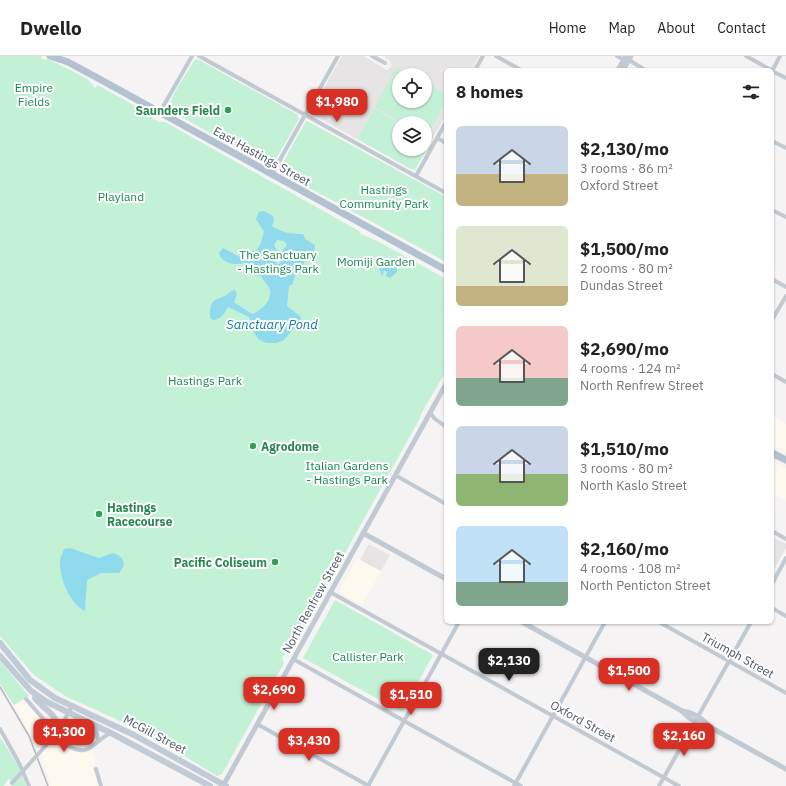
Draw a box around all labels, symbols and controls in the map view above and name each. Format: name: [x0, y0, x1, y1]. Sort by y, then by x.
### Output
text: Dwello: [20, 16, 82, 40]
text: Home: [549, 19, 586, 37]
text: Map: [608, 19, 635, 37]
text: About: [657, 19, 695, 37]
text: Contact: [717, 19, 766, 37]
map controls: [392, 68, 432, 156]
button: locate: [392, 68, 432, 108]
park label: Empire Fields: [15, 80, 54, 109]
text: 8 homes: [456, 81, 523, 103]
icon: filters: [740, 81, 762, 103]
pin: $1,980: [304, 89, 370, 123]
text: $1,980: [315, 93, 359, 110]
place label: Saunders Field: [135, 103, 220, 118]
marker: Saunders Field: [223, 105, 233, 115]
button: layers: [392, 116, 432, 156]
street label: East Hastings Street: [211, 123, 313, 189]
text: $2,130/mo: [580, 138, 669, 160]
icon: home: [488, 142, 536, 190]
text: 3 rooms · 86 m²: [580, 160, 673, 177]
text: Oxford Street: [580, 177, 658, 194]
park label: Hastings Community Park: [339, 182, 429, 211]
park label: Playland: [98, 189, 144, 204]
text: $1,500/mo: [580, 238, 669, 260]
icon: home: [488, 242, 536, 290]
park label: The Sanctuary - Hastings Park: [237, 247, 319, 276]
park label: Momiji Garden: [337, 254, 415, 269]
text: 2 rooms · 80 m²: [580, 260, 673, 277]
text: Dundas Street: [580, 277, 663, 294]
water label: Sanctuary Pond: [226, 316, 318, 333]
text: $2,690/mo: [580, 338, 669, 360]
icon: home: [488, 342, 536, 390]
text: 4 rooms · 124 m²: [580, 360, 681, 377]
park label: Hastings Park: [168, 373, 243, 388]
text: North Renfrew Street: [580, 377, 704, 394]
text: $1,510/mo: [580, 438, 669, 460]
place label: Agrodome: [261, 439, 319, 454]
marker: Agrodome: [248, 441, 258, 451]
icon: home: [488, 442, 536, 490]
park label: Italian Gardens - Hastings Park: [305, 458, 389, 487]
text: 3 rooms · 80 m²: [580, 460, 673, 477]
text: North Kaslo Street: [580, 477, 687, 494]
place label: Hastings Racecourse: [107, 500, 173, 529]
marker: Hastings Racecourse: [94, 509, 104, 519]
text: $2,160/mo: [580, 538, 669, 560]
icon: home: [488, 542, 536, 590]
street label: North Renfrew Street: [279, 548, 347, 656]
place label: Pacific Coliseum: [174, 555, 267, 570]
marker: Pacific Coliseum: [270, 557, 280, 567]
text: 4 rooms · 108 m²: [580, 560, 681, 577]
text: North Penticton Street: [580, 577, 711, 594]
street label: Triumph Street: [699, 629, 777, 681]
pin: $2,130: [476, 648, 542, 682]
park label: Callister Park: [332, 649, 404, 664]
text: $2,130: [487, 652, 531, 669]
pin: $1,500: [596, 658, 662, 692]
text: $1,500: [607, 662, 651, 679]
pin: $2,690: [241, 677, 307, 711]
text: $2,690: [252, 681, 296, 698]
pin: $1,510: [378, 682, 444, 716]
text: $1,510: [389, 686, 433, 703]
street label: Oxford Street: [548, 697, 618, 745]
street label: McGill Street: [121, 711, 189, 757]
pin: $1,300: [31, 719, 97, 753]
text: $1,300: [42, 723, 86, 740]
pin: $2,160: [651, 723, 717, 757]
text: $2,160: [662, 727, 706, 744]
pin: $3,430: [276, 728, 342, 762]
text: $3,430: [287, 732, 331, 749]

